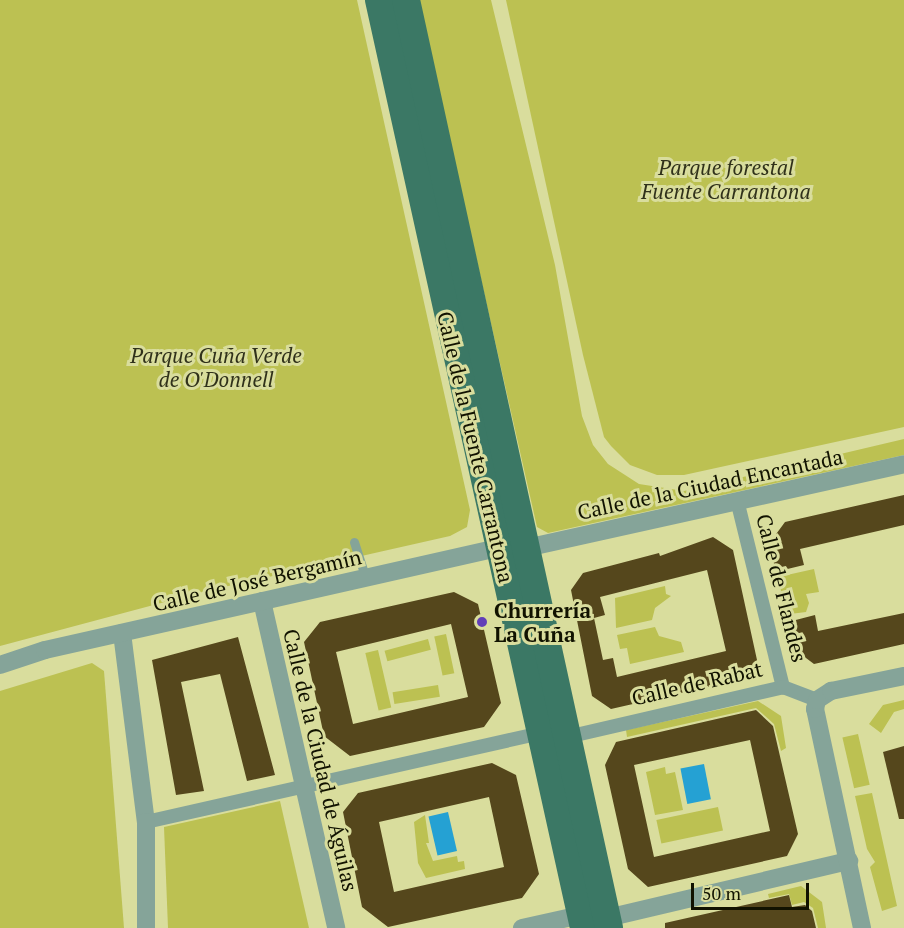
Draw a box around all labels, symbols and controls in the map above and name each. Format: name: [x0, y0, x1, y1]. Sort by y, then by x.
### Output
park label: Parque forestal Fuente Carrantona: [641, 154, 811, 204]
street label: Calle de la Fuente Carrantona: [433, 309, 519, 585]
park label: Parque Cuña Verde de O'Donnell: [130, 342, 302, 392]
street label: Calle de la Ciudad Encantada: [575, 444, 845, 524]
street label: Calle de Flandes: [751, 511, 813, 665]
street label: Calle de José Bergamín: [150, 544, 364, 616]
place label: Churrería La Cuña: [494, 597, 591, 647]
marker: Churrería La Cuña: [475, 615, 489, 629]
street label: Calle de la Ciudad de Águilas: [278, 626, 364, 894]
street label: Calle de Rabat: [629, 656, 765, 710]
scale bar: [694, 871, 812, 909]
text: 50 m: [702, 881, 741, 905]

